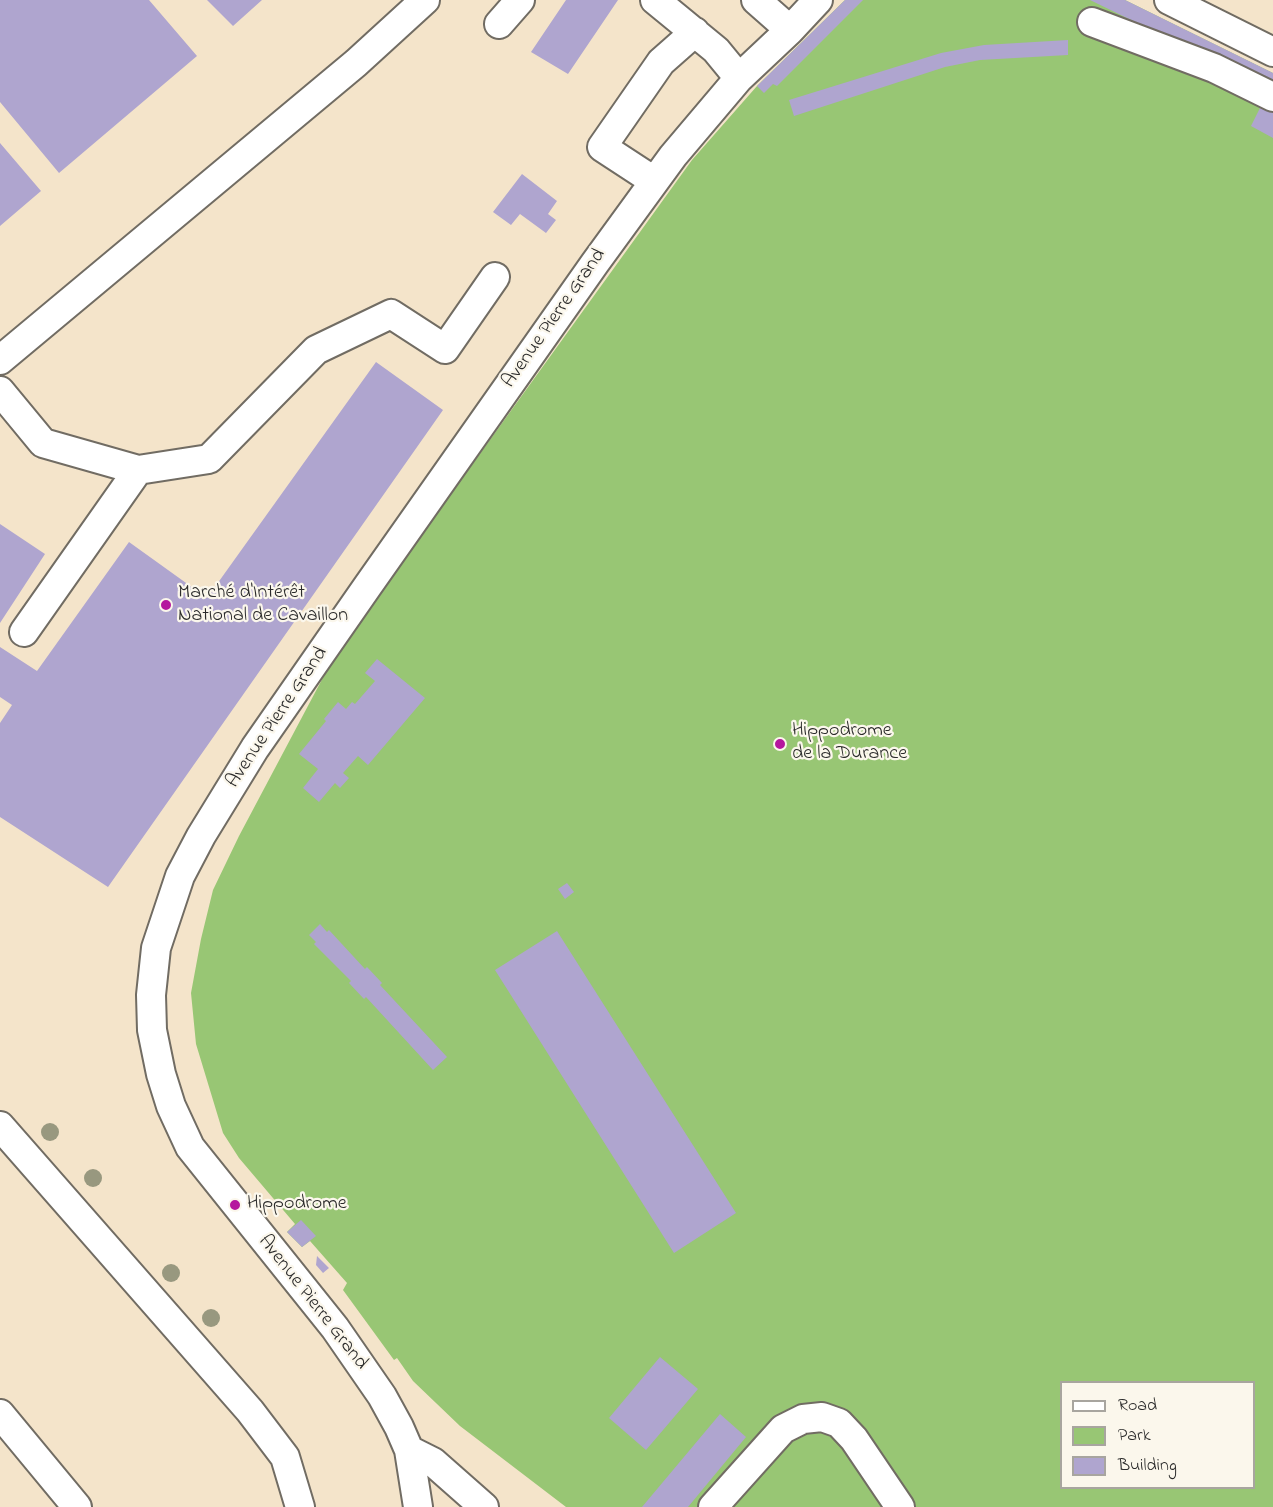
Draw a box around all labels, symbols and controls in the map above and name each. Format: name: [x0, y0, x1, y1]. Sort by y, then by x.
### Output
street label: Avenue Pierre Grand: [498, 245, 612, 393]
place label: Marché d'Intérêt National de Cavaillon: [178, 582, 348, 629]
marker: Marché d'Intérêt National de Cavaillon: [159, 598, 173, 612]
street label: Avenue Pierre Grand: [222, 643, 334, 793]
place label: Hippodrome de la Durance: [792, 720, 907, 767]
marker: Hippodrome de la Durance: [773, 737, 787, 751]
place label: Hippodrome: [247, 1193, 347, 1217]
marker: Hippodrome: [228, 1198, 242, 1212]
street label: Avenue Pierre Grand: [252, 1231, 372, 1375]
legend: [1060, 1381, 1255, 1489]
text: Road: [1118, 1393, 1157, 1419]
text: Park: [1118, 1423, 1151, 1449]
text: Building: [1118, 1453, 1177, 1479]

